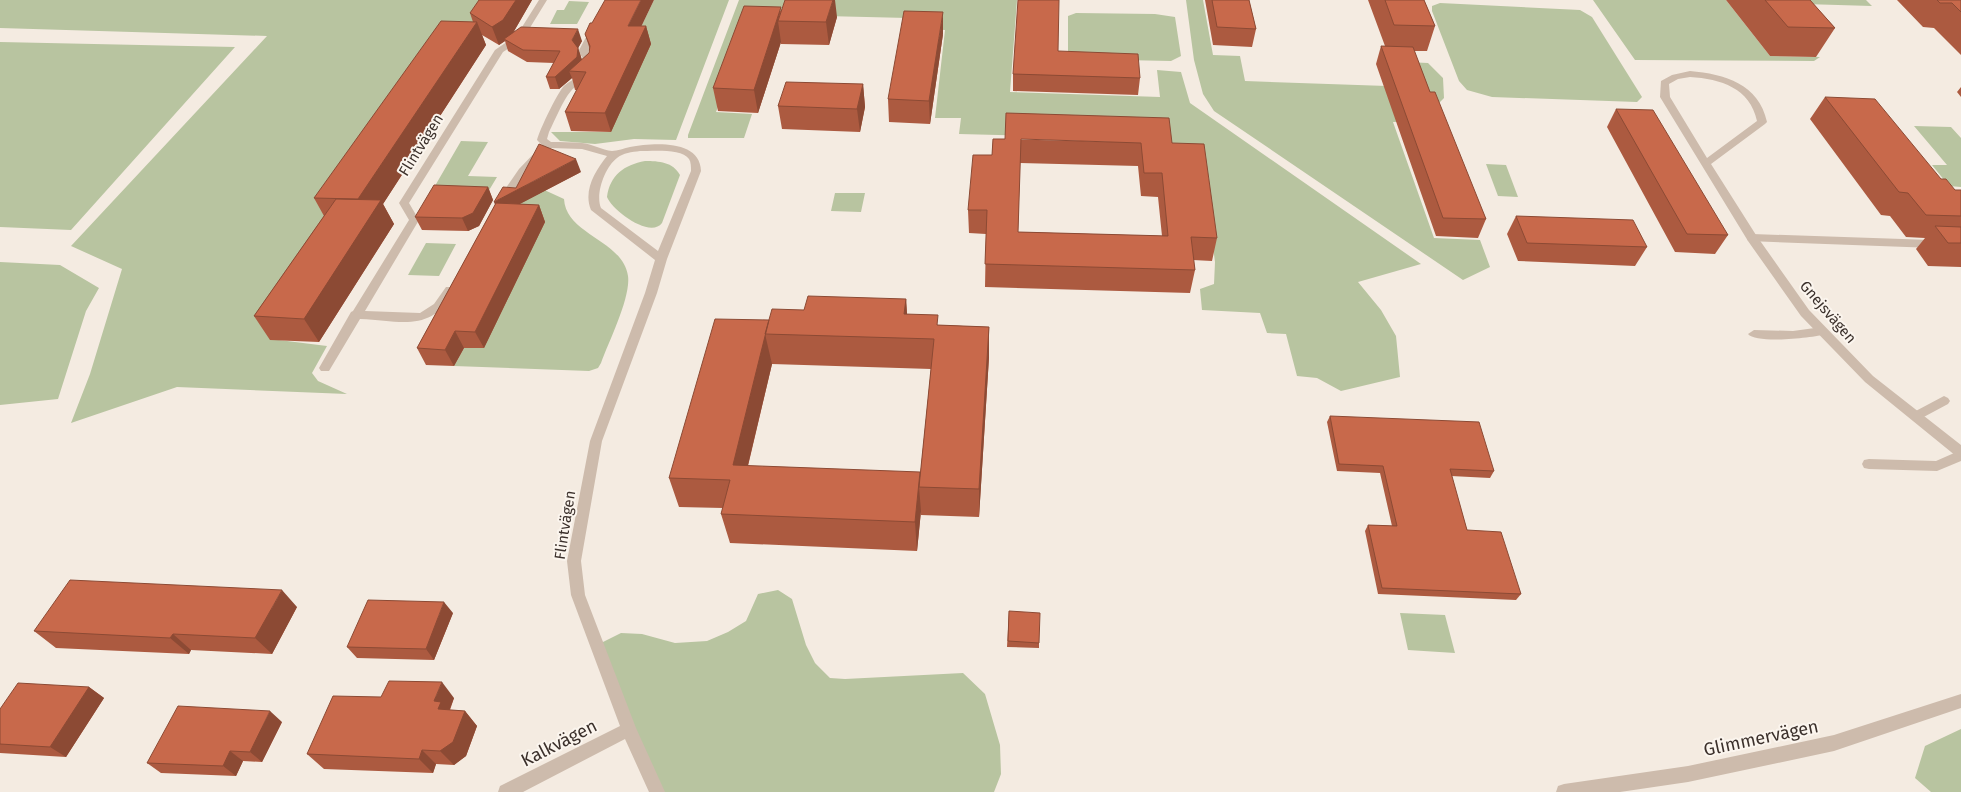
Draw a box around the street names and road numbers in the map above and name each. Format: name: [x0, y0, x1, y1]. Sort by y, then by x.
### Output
street label: Flintvägen: [395, 111, 447, 179]
street label: Gnejsvägen: [1796, 277, 1860, 347]
street label: Flintvägen: [551, 489, 579, 561]
street label: Kalkvägen: [517, 715, 601, 771]
street label: Glimmervägen: [1702, 715, 1820, 761]

